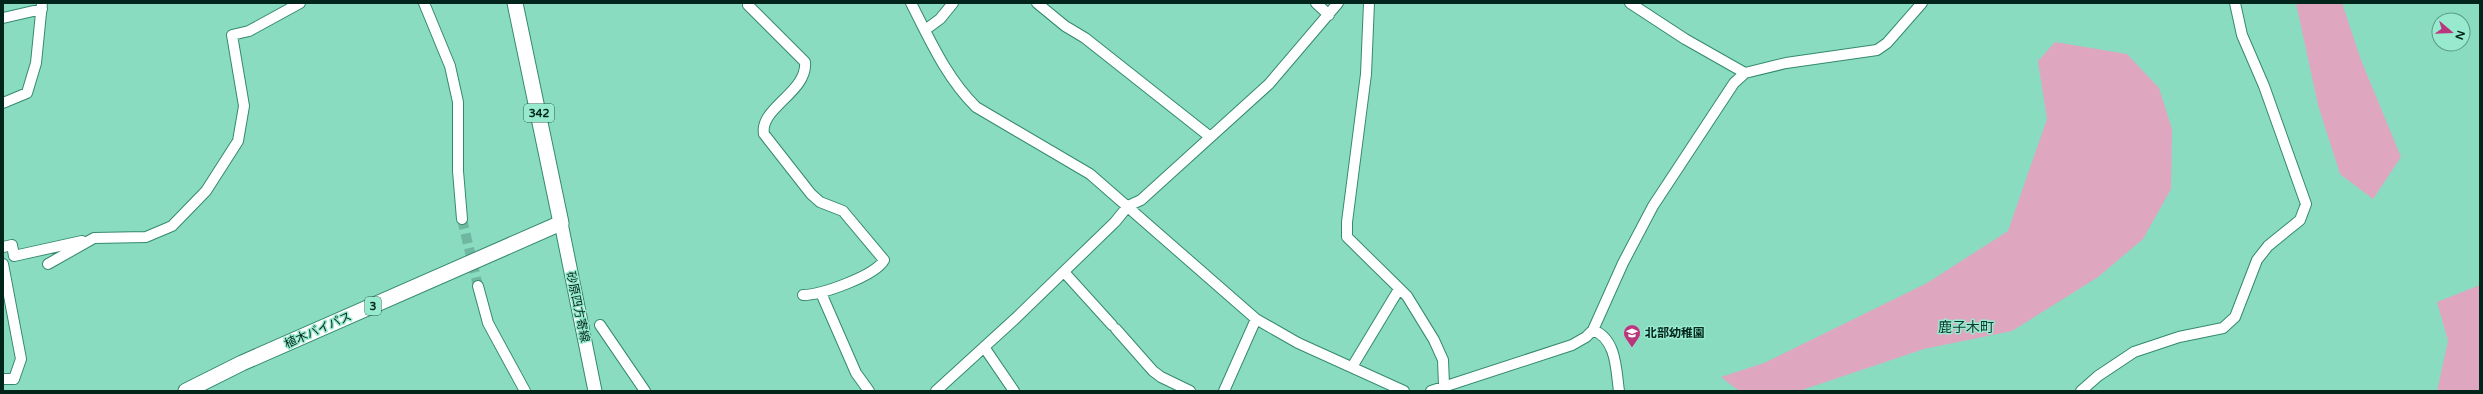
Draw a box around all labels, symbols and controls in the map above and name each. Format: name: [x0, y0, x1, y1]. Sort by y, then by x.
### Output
north arrow: [2431, 12, 2471, 52]
text: N: [2452, 29, 2468, 41]
road number: 342: [524, 104, 554, 122]
street label: 砂原四方寄線: [564, 270, 592, 344]
road number: 3: [365, 297, 381, 315]
street label: 植木バイパス: [282, 309, 354, 351]
district label: 鹿子木町: [1938, 319, 1994, 336]
school or university icon: 北部幼稚園: [1622, 323, 1642, 348]
place label: 北部幼稚園: [1645, 326, 1705, 340]

